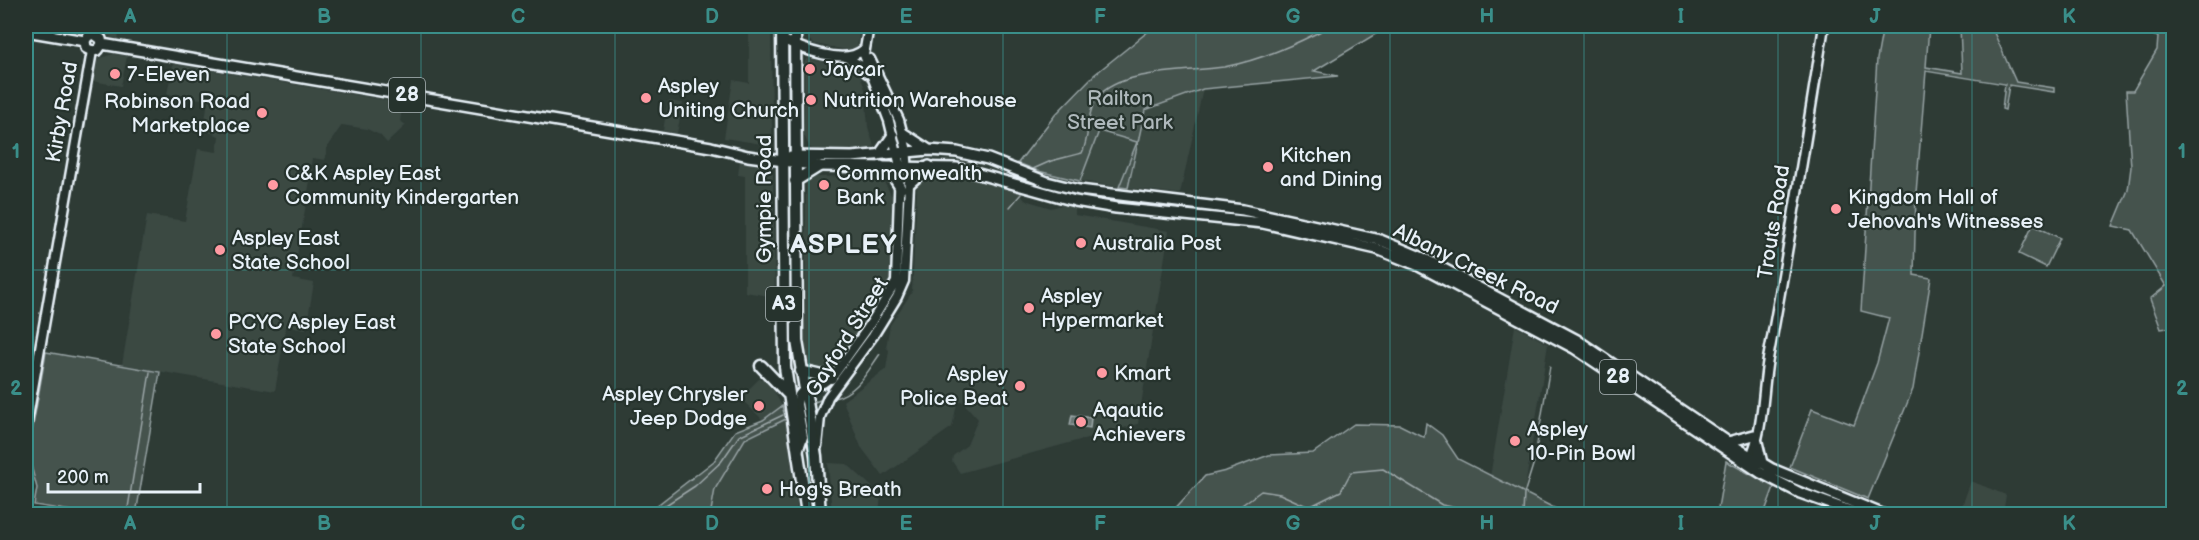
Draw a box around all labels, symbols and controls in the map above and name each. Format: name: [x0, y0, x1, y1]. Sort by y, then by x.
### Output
text: A: [123, 5, 137, 29]
text: B: [317, 5, 331, 29]
text: C: [511, 5, 525, 29]
text: D: [705, 5, 719, 29]
text: E: [900, 5, 913, 29]
text: F: [1094, 5, 1106, 29]
text: G: [1286, 5, 1301, 29]
text: H: [1480, 5, 1494, 29]
text: I: [1678, 5, 1684, 29]
text: J: [1870, 5, 1882, 29]
text: K: [2062, 5, 2076, 29]
place label: Jaycar: [822, 57, 884, 82]
street label: Kirby Road: [41, 60, 83, 164]
place label: 7-Eleven: [127, 62, 210, 87]
marker: Jaycar: [803, 62, 817, 76]
marker: 7-Eleven: [108, 67, 122, 81]
place label: Aspley Uniting Church: [658, 74, 799, 123]
road number: 28: [389, 78, 425, 112]
park label: Railton Street Park: [1067, 86, 1173, 135]
place label: Nutrition Warehouse: [823, 88, 1017, 113]
place label: Robinson Road Marketplace: [104, 89, 250, 138]
marker: Aspley Uniting Church: [639, 91, 653, 105]
marker: Nutrition Warehouse: [804, 93, 818, 107]
marker: Robinson Road Marketplace: [255, 106, 269, 120]
street label: Gympie Road: [752, 135, 777, 263]
text: 1: [12, 140, 20, 164]
text: 1: [2178, 140, 2186, 164]
place label: Kitchen and Dining: [1280, 143, 1382, 192]
marker: Kitchen and Dining: [1261, 160, 1275, 174]
place label: C&K Aspley East Community Kindergarten: [285, 161, 519, 210]
place label: Commonwealth Bank: [836, 161, 982, 210]
street label: Trouts Road: [1753, 163, 1795, 281]
marker: C&K Aspley East Community Kindergarten: [266, 178, 280, 192]
marker: Commonwealth Bank: [817, 178, 831, 192]
place label: Kingdom Hall of Jehovah's Witnesses: [1848, 185, 2043, 234]
marker: Kingdom Hall of Jehovah's Witnesses: [1829, 202, 1843, 216]
street label: Albany Creek Road: [1389, 218, 1563, 320]
place label: Aspley East State School: [232, 226, 350, 275]
district label: ASPLEY: [789, 229, 898, 261]
place label: Australia Post: [1093, 231, 1222, 256]
marker: Australia Post: [1074, 236, 1088, 250]
marker: Aspley East State School: [213, 243, 227, 257]
street label: Gayford Street: [800, 272, 894, 402]
place label: Aspley Hypermarket: [1041, 284, 1164, 333]
road number: A3: [766, 287, 802, 321]
marker: Aspley Hypermarket: [1022, 301, 1036, 315]
place label: PCYC Aspley East State School: [228, 310, 396, 359]
marker: PCYC Aspley East State School: [209, 327, 223, 341]
road number: 28: [1600, 360, 1636, 394]
place label: Kmart: [1114, 361, 1172, 386]
place label: Aspley Police Beat: [900, 362, 1009, 411]
marker: Kmart: [1095, 366, 1109, 380]
text: 2: [10, 377, 22, 401]
text: 2: [2176, 377, 2188, 401]
marker: Aspley Police Beat: [1013, 379, 1027, 393]
place label: Aspley Chrysler Jeep Dodge: [602, 382, 747, 431]
place label: Aqautic Achievers: [1093, 398, 1186, 447]
marker: Aspley Chrysler Jeep Dodge: [752, 399, 766, 413]
marker: Aqautic Achievers: [1074, 415, 1088, 429]
place label: Aspley 10-Pin Bowl: [1527, 417, 1636, 466]
marker: Aspley 10-Pin Bowl: [1508, 434, 1522, 448]
scale bar: [48, 456, 200, 494]
text: 200 m: [57, 467, 109, 488]
place label: Hog's Breath: [779, 477, 902, 502]
marker: Hog's Breath: [760, 482, 774, 496]
text: A: [123, 512, 137, 536]
text: B: [317, 512, 331, 536]
text: C: [511, 512, 525, 536]
text: D: [705, 512, 719, 536]
text: E: [900, 512, 913, 536]
text: F: [1094, 512, 1106, 536]
text: G: [1286, 512, 1301, 536]
text: H: [1480, 512, 1494, 536]
text: I: [1678, 512, 1684, 536]
text: J: [1870, 512, 1882, 536]
text: K: [2062, 512, 2076, 536]

